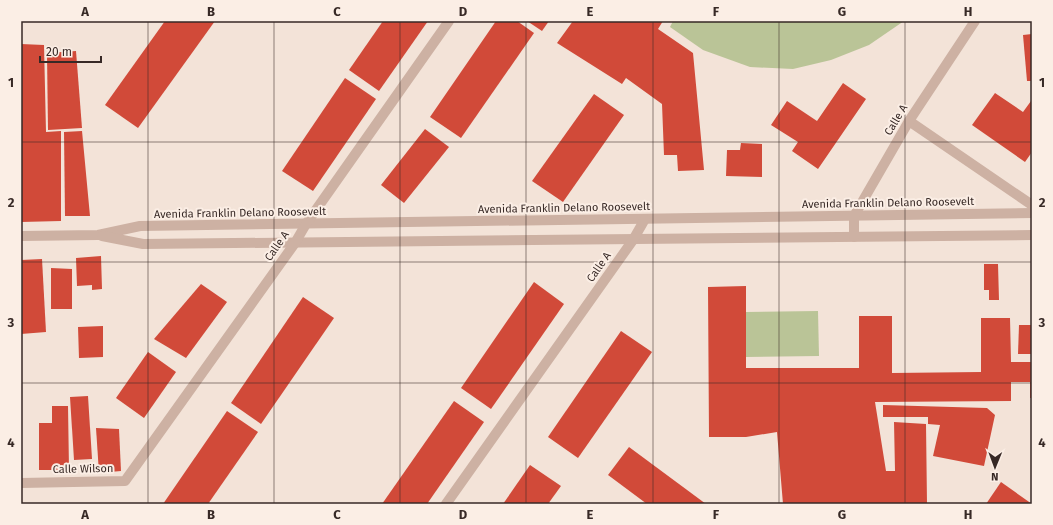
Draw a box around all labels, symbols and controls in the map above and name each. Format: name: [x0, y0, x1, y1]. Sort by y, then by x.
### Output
text: A: [80, 4, 89, 19]
text: B: [207, 4, 215, 19]
text: C: [333, 4, 341, 19]
text: D: [459, 4, 468, 19]
text: E: [587, 4, 594, 19]
text: F: [713, 4, 720, 19]
text: G: [838, 4, 846, 19]
text: H: [964, 4, 972, 19]
scale bar: [40, 38, 101, 64]
text: 20 m: [46, 45, 72, 59]
text: 1: [8, 75, 14, 90]
text: 1: [1039, 75, 1045, 90]
street label: Calle A: [882, 102, 911, 138]
text: 2: [8, 195, 15, 210]
street label: Avenida Franklin Delano Roosevelt: [802, 195, 974, 211]
text: 2: [1039, 195, 1046, 210]
street label: Avenida Franklin Delano Roosevelt: [478, 200, 650, 216]
street label: Avenida Franklin Delano Roosevelt: [154, 205, 326, 221]
street label: Calle A: [262, 228, 292, 263]
street label: Calle A: [584, 249, 614, 284]
text: 3: [7, 315, 15, 330]
text: 3: [1038, 315, 1046, 330]
text: 4: [7, 435, 15, 450]
text: 4: [1038, 435, 1046, 450]
north arrow: [975, 447, 1015, 487]
street label: Calle Wilson: [53, 462, 113, 476]
text: N: [991, 470, 999, 483]
text: A: [80, 507, 89, 522]
text: B: [207, 507, 215, 522]
text: C: [333, 507, 341, 522]
text: D: [459, 507, 468, 522]
text: E: [587, 507, 594, 522]
text: F: [713, 507, 720, 522]
text: G: [838, 507, 846, 522]
text: H: [964, 507, 972, 522]

